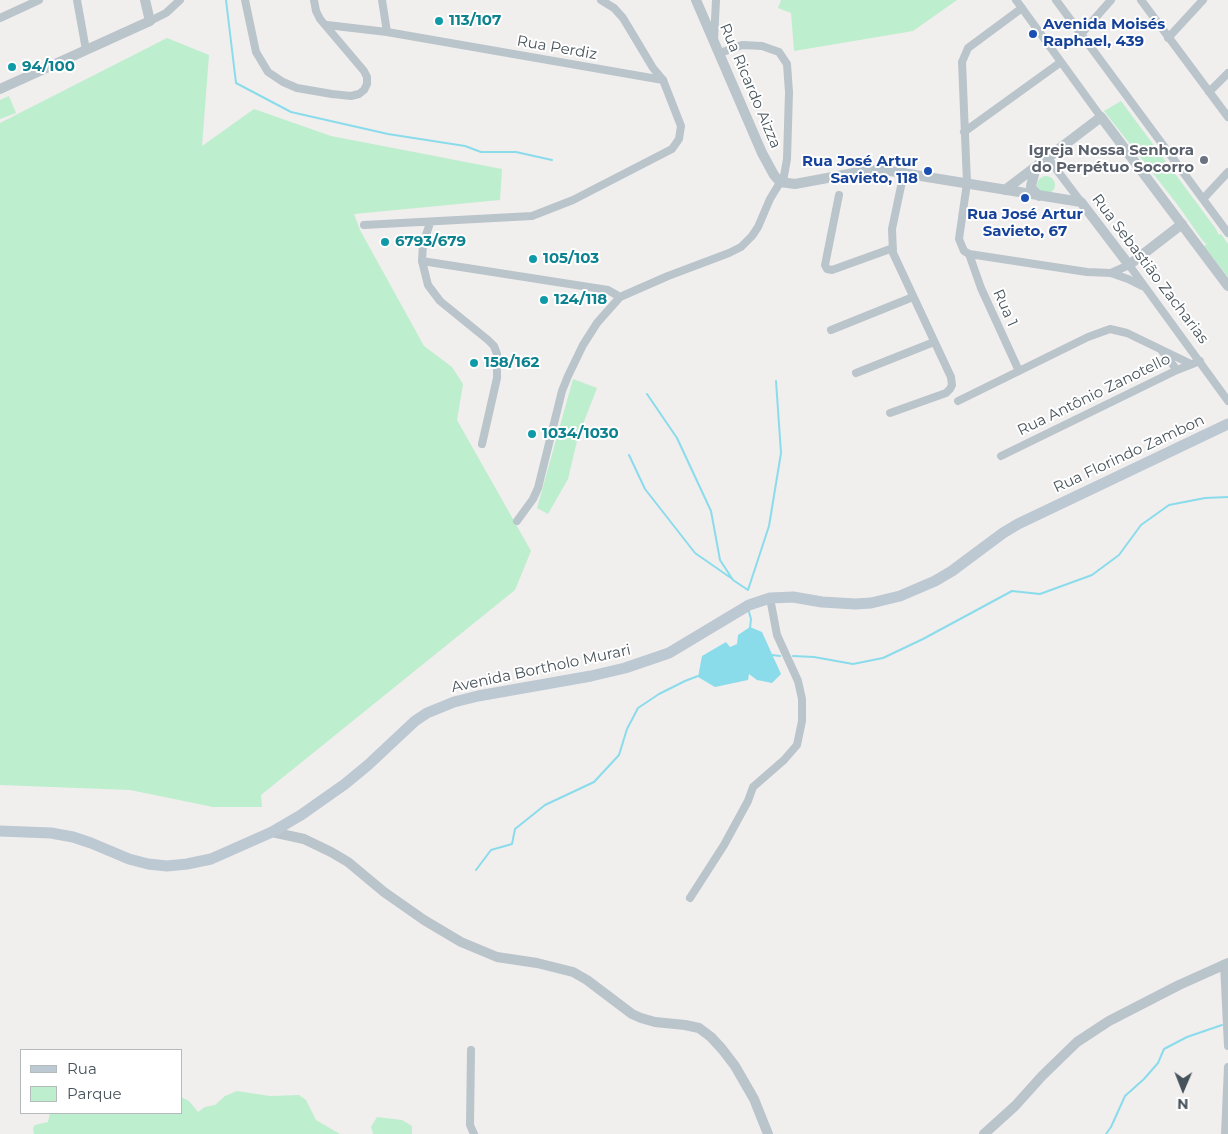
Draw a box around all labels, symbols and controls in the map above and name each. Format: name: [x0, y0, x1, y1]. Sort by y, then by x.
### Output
place label: 113/107: [449, 12, 501, 30]
marker: 113/107: [433, 15, 445, 27]
place label: Avenida Moisés Raphael, 439: [1043, 16, 1165, 51]
street label: Rua Ricardo Aizza: [716, 21, 784, 151]
marker: Avenida Moisés Raphael, 439: [1027, 28, 1039, 40]
street label: Rua Perdiz: [516, 32, 598, 64]
place label: 94/100: [22, 58, 75, 76]
marker: 94/100: [6, 61, 18, 73]
place label: Igreja Nossa Senhora do Perpétuo Socorro: [1029, 142, 1194, 177]
place label: Rua José Artur Savieto, 118: [802, 153, 918, 188]
marker: Igreja Nossa Senhora do Perpétuo Socorro: [1198, 154, 1210, 166]
marker: Rua José Artur Savieto, 118: [922, 165, 934, 177]
street label: Rua Sebastião Zacharias: [1088, 191, 1212, 347]
marker: Rua José Artur Savieto, 67: [1019, 192, 1031, 204]
place label: Rua José Artur Savieto, 67: [967, 206, 1083, 241]
place label: 6793/679: [395, 233, 466, 251]
marker: 6793/679: [379, 236, 391, 248]
place label: 105/103: [543, 250, 599, 268]
marker: 105/103: [527, 253, 539, 265]
street label: Rua 1: [989, 286, 1021, 330]
place label: 124/118: [554, 291, 607, 309]
marker: 124/118: [538, 294, 550, 306]
street label: Rua Antônio Zanotello: [1015, 350, 1173, 440]
place label: 158/162: [484, 354, 539, 372]
marker: 158/162: [468, 357, 480, 369]
street label: Rua Florindo Zambon: [1051, 411, 1207, 497]
place label: 1034/1030: [542, 425, 619, 443]
marker: 1034/1030: [526, 428, 538, 440]
street label: Avenida Bortholo Murari: [450, 641, 632, 697]
legend: [20, 1049, 182, 1114]
text: Rua: [67, 1059, 97, 1078]
north arrow: [1158, 1064, 1208, 1114]
text: Parque: [67, 1084, 122, 1103]
text: N: [1177, 1095, 1189, 1113]

